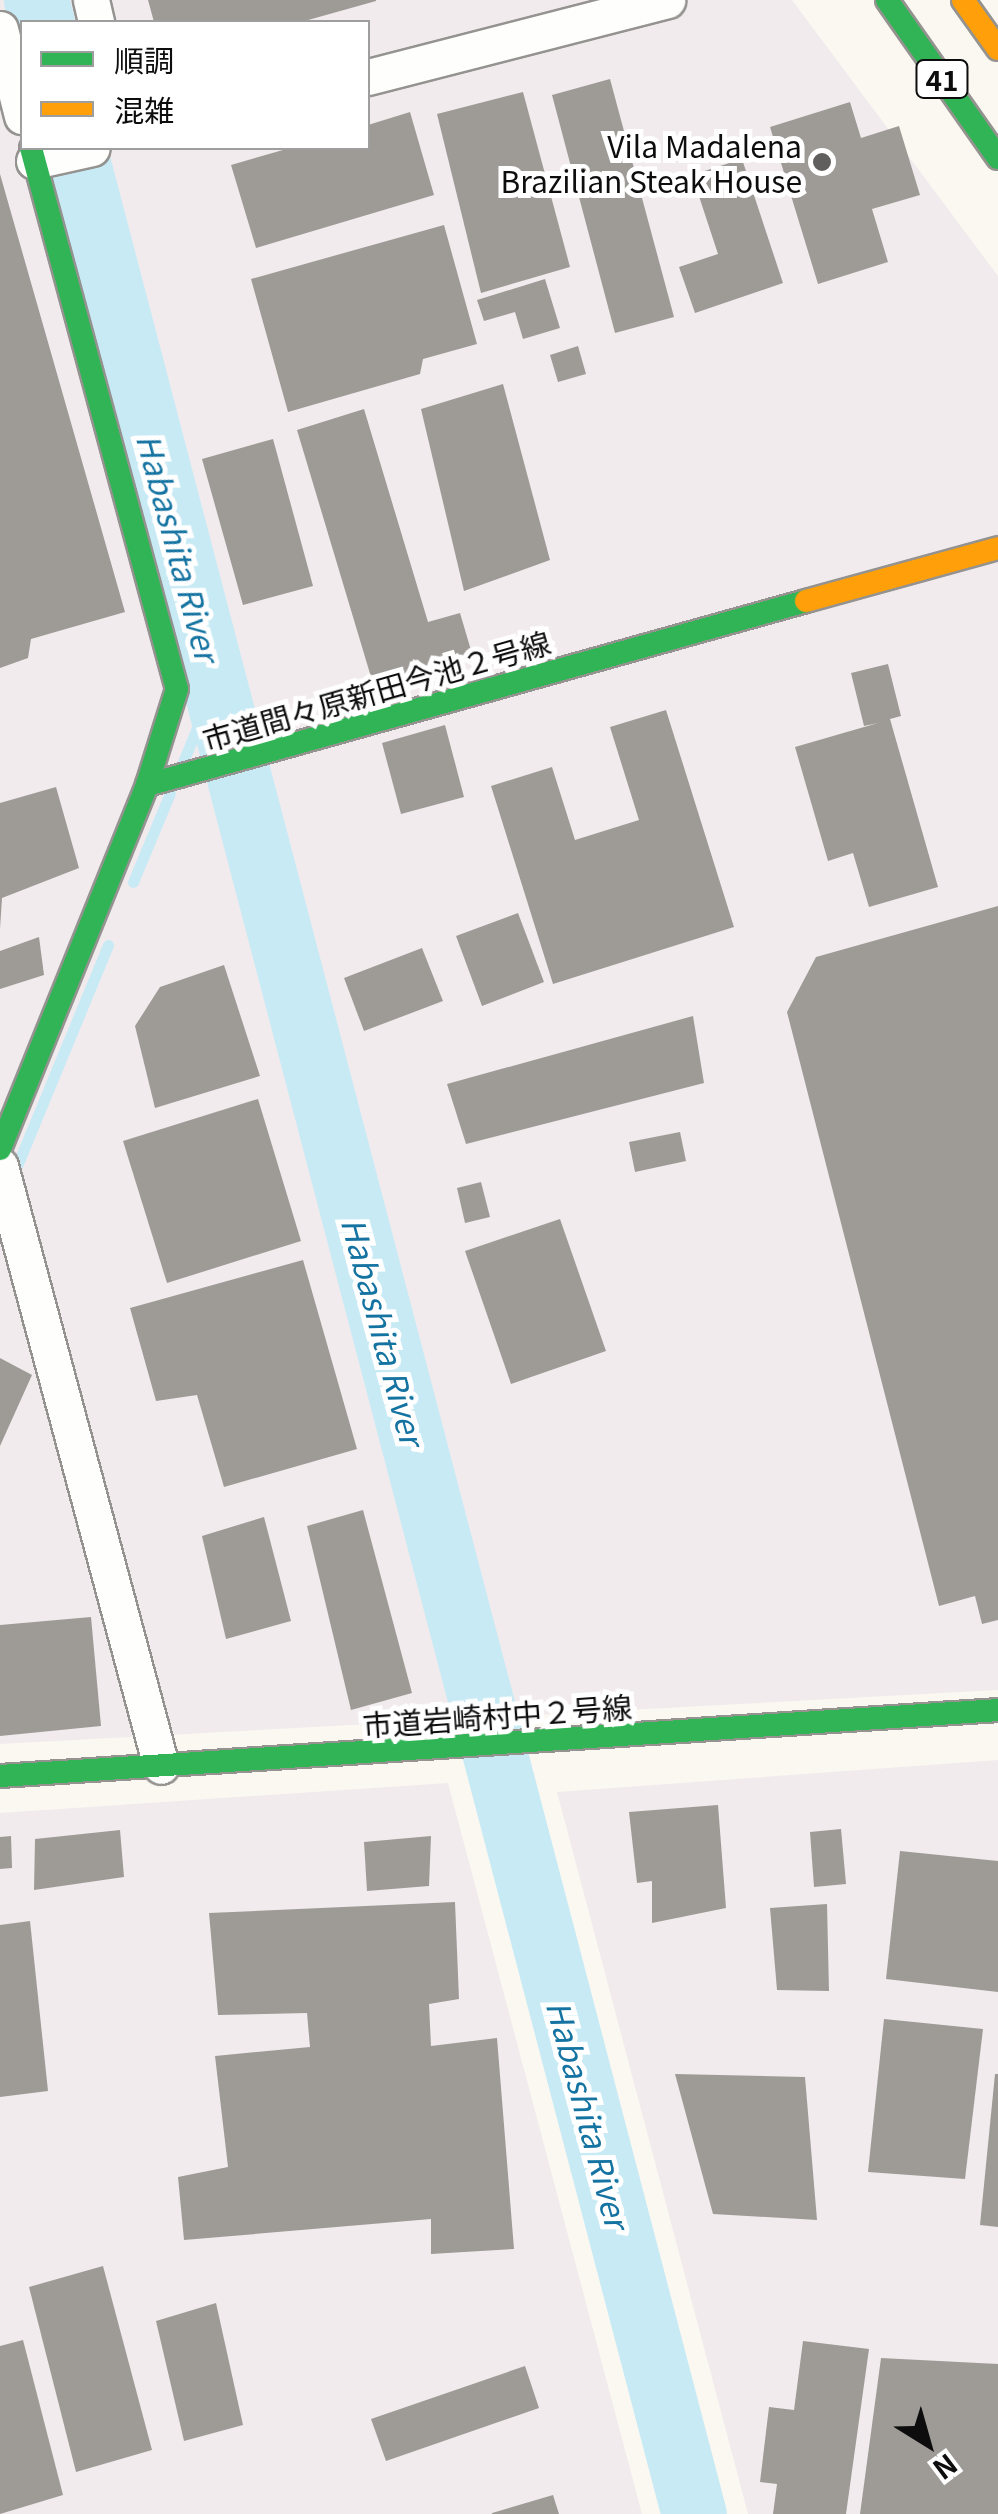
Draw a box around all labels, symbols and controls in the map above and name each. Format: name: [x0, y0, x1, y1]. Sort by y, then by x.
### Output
legend: [20, 20, 370, 150]
text: 順調: [114, 37, 174, 81]
road number: 41: [914, 56, 970, 102]
text: 混雑: [114, 87, 174, 131]
place label: Vila Madalena Brazilian Steak House: [501, 127, 802, 198]
marker: Vila Madalena Brazilian Steak House: [811, 151, 833, 173]
water label: Habashita River: [130, 429, 228, 665]
street label: 市道間々原新田今池２号線: [198, 623, 554, 757]
water label: Habashita River: [335, 1213, 433, 1449]
street label: 市道岩崎村中２号線: [361, 1688, 633, 1742]
water label: Habashita River: [540, 1996, 638, 2232]
north arrow: [878, 2394, 978, 2494]
text: N: [926, 2446, 966, 2490]

